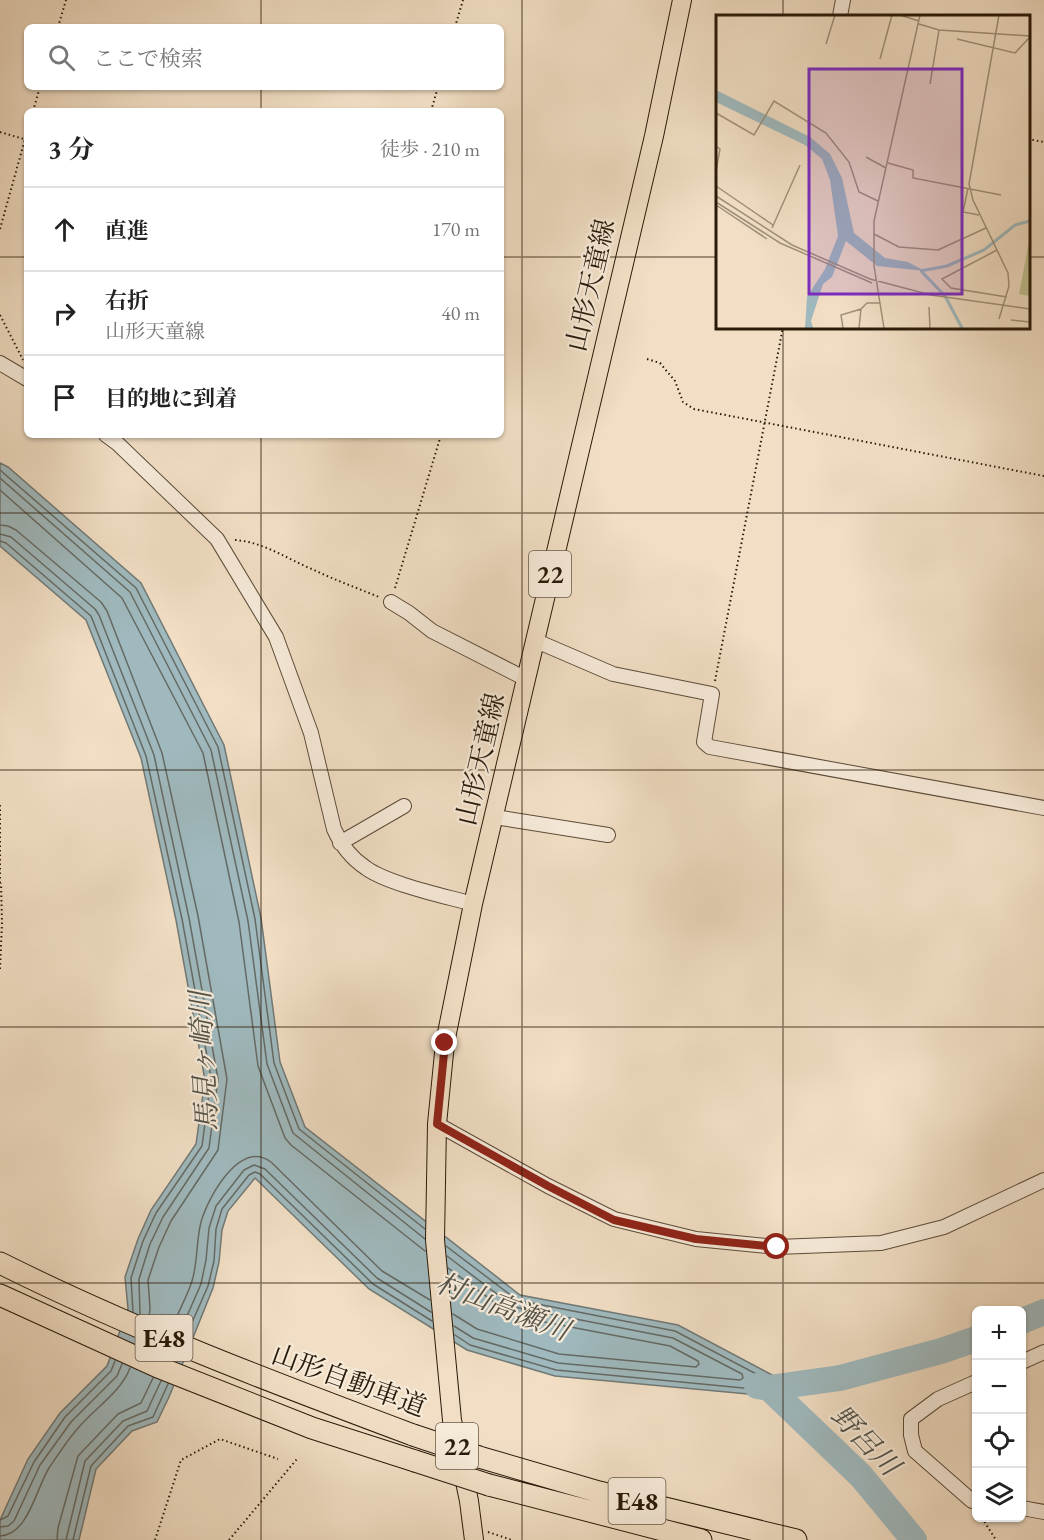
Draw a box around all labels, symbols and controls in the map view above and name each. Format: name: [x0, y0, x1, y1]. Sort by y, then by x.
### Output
inset map: [716, 15, 1029, 328]
search box: [24, 24, 504, 90]
icon: search: [45, 41, 78, 74]
text: ここで検索: [93, 44, 203, 73]
text: 3 分: [48, 132, 94, 166]
text: 徒歩 · 210 m: [380, 136, 480, 162]
icon: ahead: [48, 213, 81, 246]
street label: 山形天童線: [558, 215, 622, 355]
text: 直進: [105, 216, 149, 245]
text: 170 m: [432, 216, 480, 242]
text: 右折: [105, 286, 149, 315]
icon: right: [48, 297, 81, 330]
text: 40 m: [441, 300, 480, 326]
text: 山形天童線: [105, 318, 205, 344]
icon: arrive: [48, 381, 81, 414]
text: 目的地に到着: [105, 384, 237, 413]
road number: 22: [529, 551, 571, 597]
street label: 山形天童線: [448, 689, 512, 829]
water label: 馬見ヶ崎川: [181, 987, 225, 1132]
route end: [431, 1029, 457, 1055]
route start: [763, 1233, 789, 1259]
water label: 村山高瀬川: [431, 1264, 578, 1349]
map controls: [972, 1306, 1026, 1522]
button: +: [972, 1306, 1026, 1360]
road number: E48: [136, 1315, 192, 1361]
street label: 山形自動車道: [267, 1336, 431, 1424]
button: −: [972, 1360, 1026, 1414]
water label: 野呂川: [824, 1397, 910, 1485]
button: locate: [972, 1414, 1026, 1468]
road number: 22: [436, 1423, 478, 1469]
button: layers: [972, 1468, 1026, 1522]
road number: E48: [608, 1478, 666, 1524]

